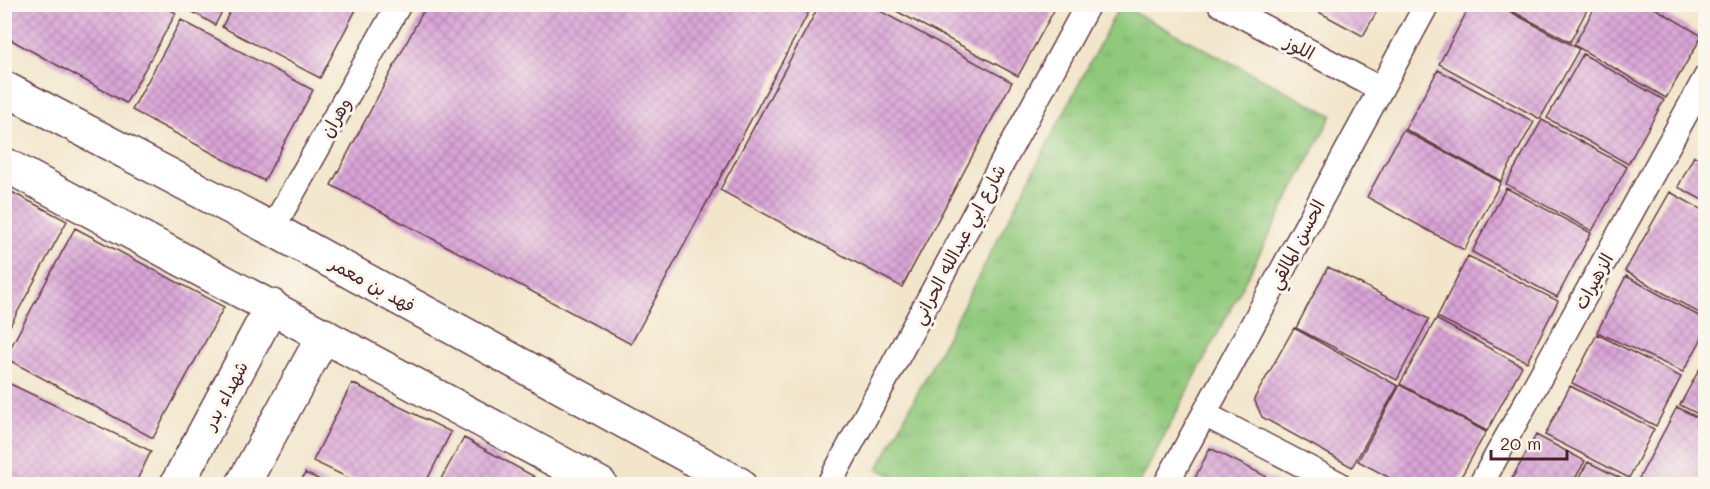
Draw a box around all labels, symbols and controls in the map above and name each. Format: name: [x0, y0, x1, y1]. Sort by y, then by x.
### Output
street label: اللوز: [1279, 28, 1319, 65]
street label: وهران: [314, 93, 356, 141]
street label: شارع ابي عبدالله الحراني: [906, 160, 1015, 331]
street label: الحسن المالقي: [1262, 195, 1334, 295]
street label: الزهيرات: [1568, 249, 1618, 313]
street label: فهد بن معمر: [324, 250, 420, 317]
street label: شهداء بدر: [196, 357, 253, 435]
scale bar: [1491, 423, 1568, 461]
text: 20 m: [1500, 431, 1541, 455]

